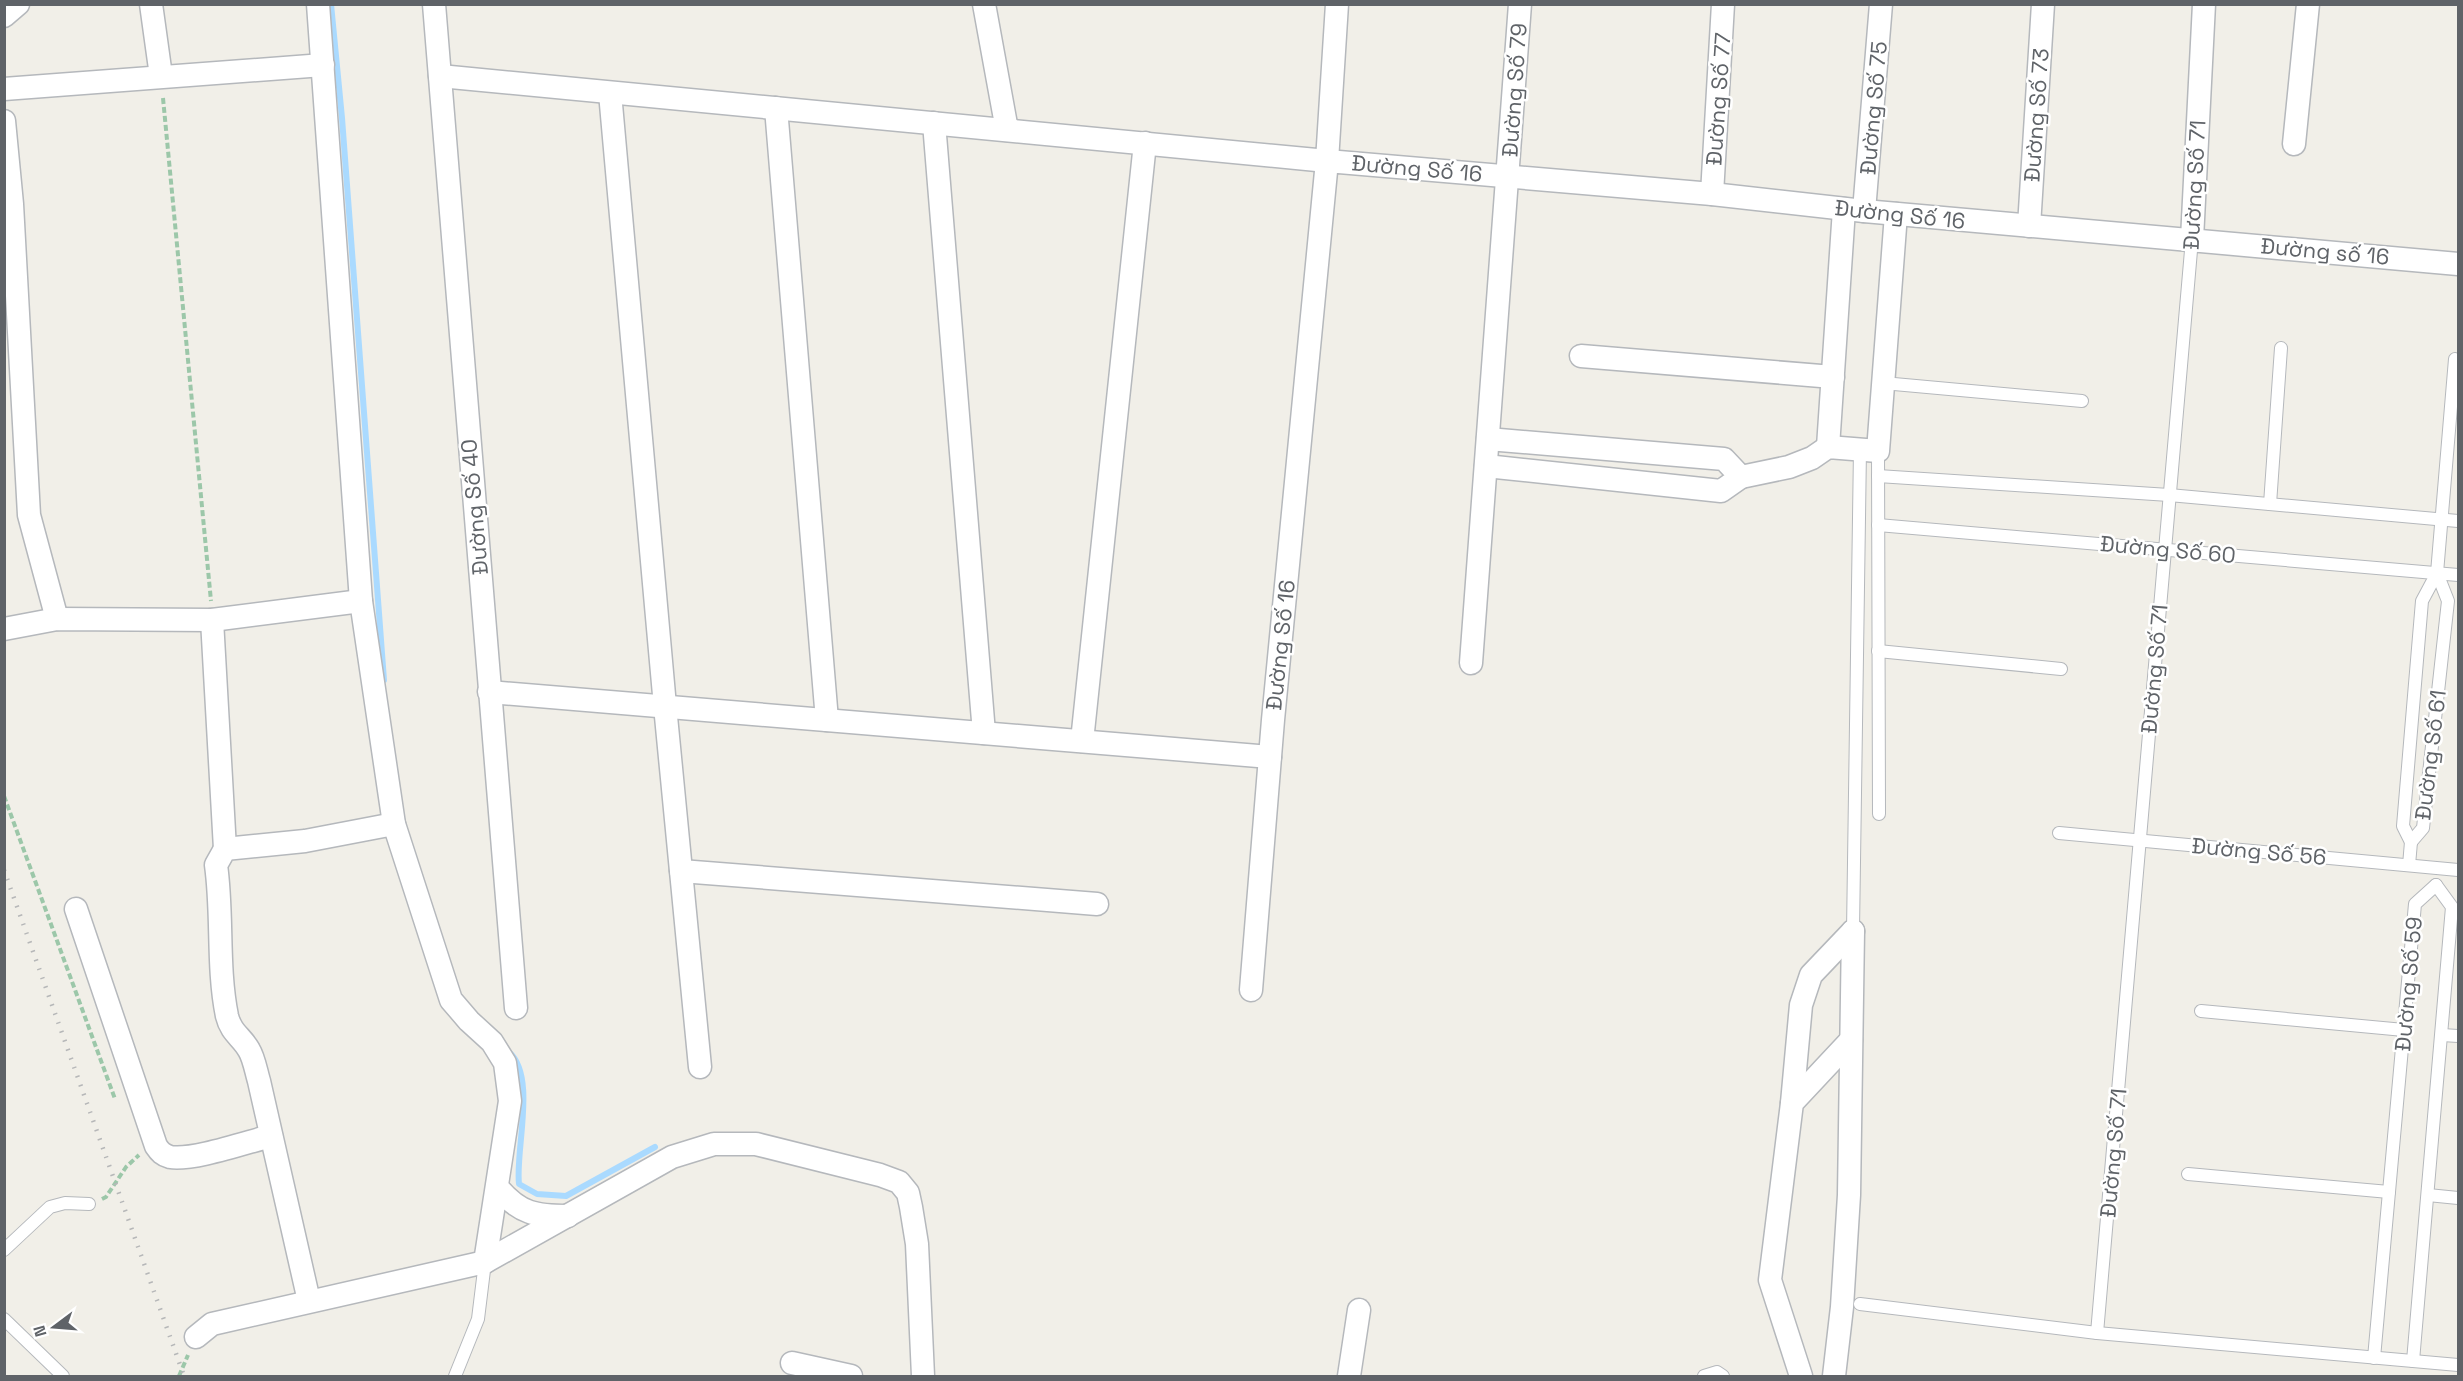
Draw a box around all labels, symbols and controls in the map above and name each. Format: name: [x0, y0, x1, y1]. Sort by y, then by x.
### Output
street label: Đường Số 79: [1495, 22, 1533, 158]
street label: Đường Số 77: [1699, 32, 1737, 166]
street label: Đường Số 75: [1853, 40, 1893, 176]
street label: Đường Số 73: [2017, 47, 2055, 183]
street label: Đường Số 71: [2177, 119, 2211, 251]
street label: Đường Số 16: [1350, 148, 1484, 188]
street label: Đường Số 16: [1833, 193, 1967, 235]
street label: Đường số 16: [2259, 231, 2391, 271]
street label: Đường Số 40: [454, 438, 494, 576]
street label: Đường Số 60: [2099, 529, 2237, 569]
street label: Đường Số 16: [1259, 578, 1301, 712]
street label: Đường Số 71: [2134, 603, 2174, 735]
street label: Đường Số 61: [2408, 688, 2452, 822]
street label: Đường Số 56: [2191, 831, 2327, 871]
street label: Đường Số 59: [2388, 916, 2428, 1052]
street label: Đường Số 71: [2093, 1087, 2133, 1219]
north arrow: [24, 1297, 84, 1357]
text: N: [28, 1323, 52, 1339]

